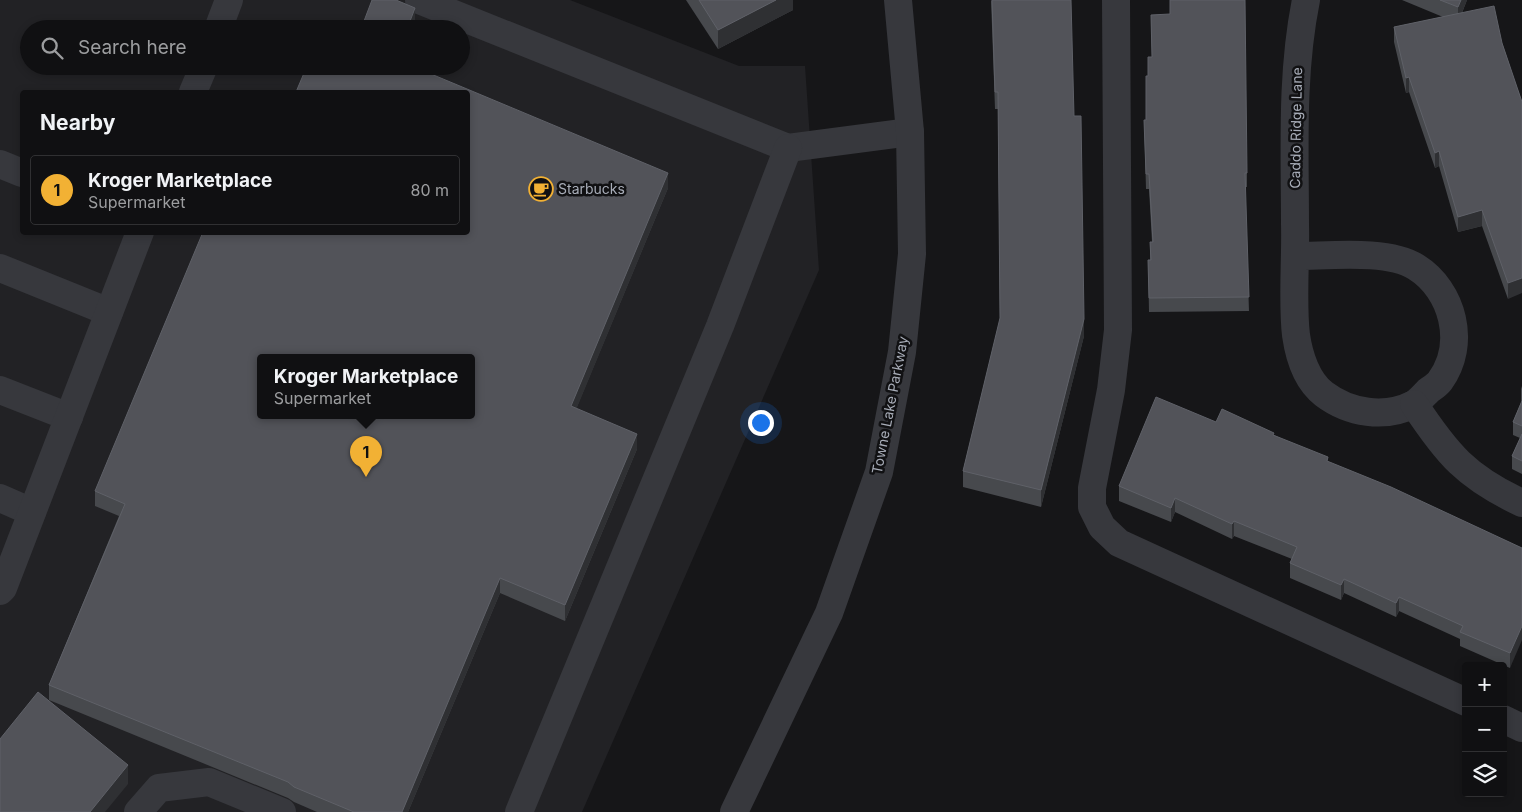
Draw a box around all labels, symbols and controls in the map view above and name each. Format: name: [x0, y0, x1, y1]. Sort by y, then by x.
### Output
search box: [20, 20, 470, 75]
icon: search: [38, 34, 66, 62]
text: Search here: [78, 36, 187, 59]
street label: Caddo Ridge Lane: [1286, 67, 1305, 189]
text: Nearby: [40, 110, 115, 135]
text: Kroger Marketplace: [88, 169, 272, 192]
cafe icon: Starbucks: [528, 176, 554, 202]
text: 1: [54, 180, 60, 200]
text: 80 m: [410, 180, 449, 200]
place label: Starbucks: [558, 180, 625, 197]
text: Supermarket: [88, 192, 185, 212]
street label: Towne Lake Parkway: [868, 334, 911, 475]
popup: [257, 354, 475, 419]
text: Kroger Marketplace: [274, 365, 458, 388]
text: Supermarket: [274, 388, 371, 408]
your location: [748, 410, 774, 436]
pin: 1: [350, 436, 382, 477]
map controls: [1462, 662, 1507, 797]
button: +: [1462, 662, 1507, 707]
button: −: [1462, 707, 1507, 752]
button: layers: [1462, 752, 1507, 797]

